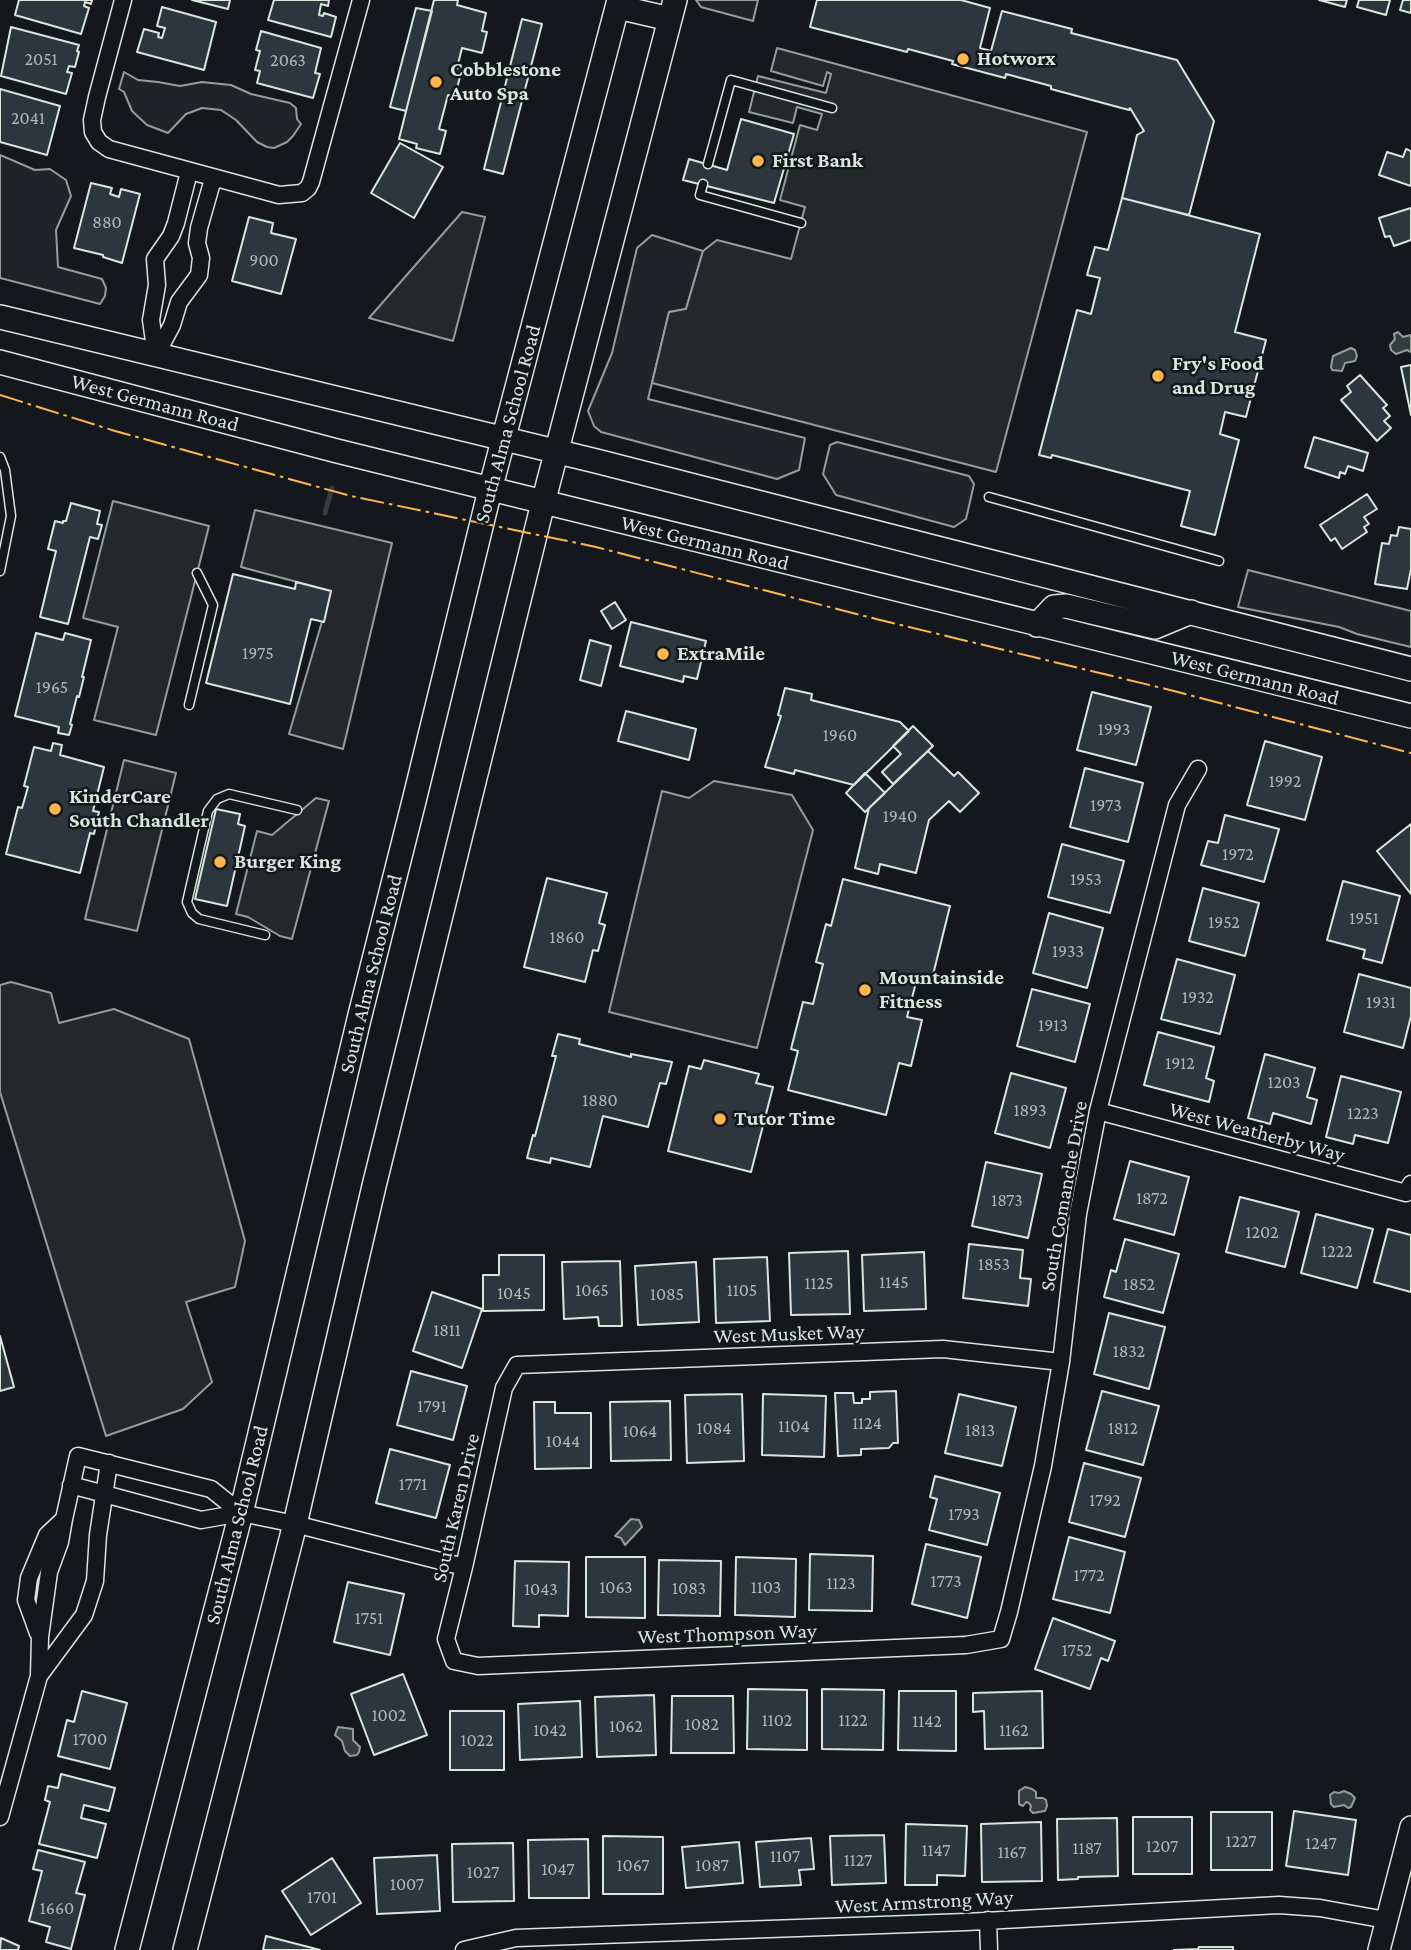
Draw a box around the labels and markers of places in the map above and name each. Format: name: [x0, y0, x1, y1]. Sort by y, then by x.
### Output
place label: Hotworx: [977, 46, 1056, 72]
marker: Hotworx: [955, 51, 971, 67]
place label: Cobblestone Auto Spa: [450, 57, 561, 107]
marker: Cobblestone Auto Spa: [428, 74, 444, 90]
place label: First Bank: [772, 148, 863, 174]
marker: First Bank: [750, 153, 766, 169]
place label: Fry's Food and Drug: [1172, 351, 1264, 401]
marker: Fry's Food and Drug: [1150, 368, 1166, 384]
place label: ExtraMile: [677, 641, 765, 667]
marker: ExtraMile: [655, 646, 671, 662]
place label: KinderCare South Chandler: [69, 784, 209, 834]
marker: KinderCare South Chandler: [47, 801, 63, 817]
place label: Burger King: [234, 849, 341, 875]
marker: Burger King: [212, 854, 228, 870]
place label: Mountainside Fitness: [879, 965, 1004, 1015]
marker: Mountainside Fitness: [857, 982, 873, 998]
place label: Tutor Time: [734, 1106, 835, 1132]
marker: Tutor Time: [712, 1111, 728, 1127]

